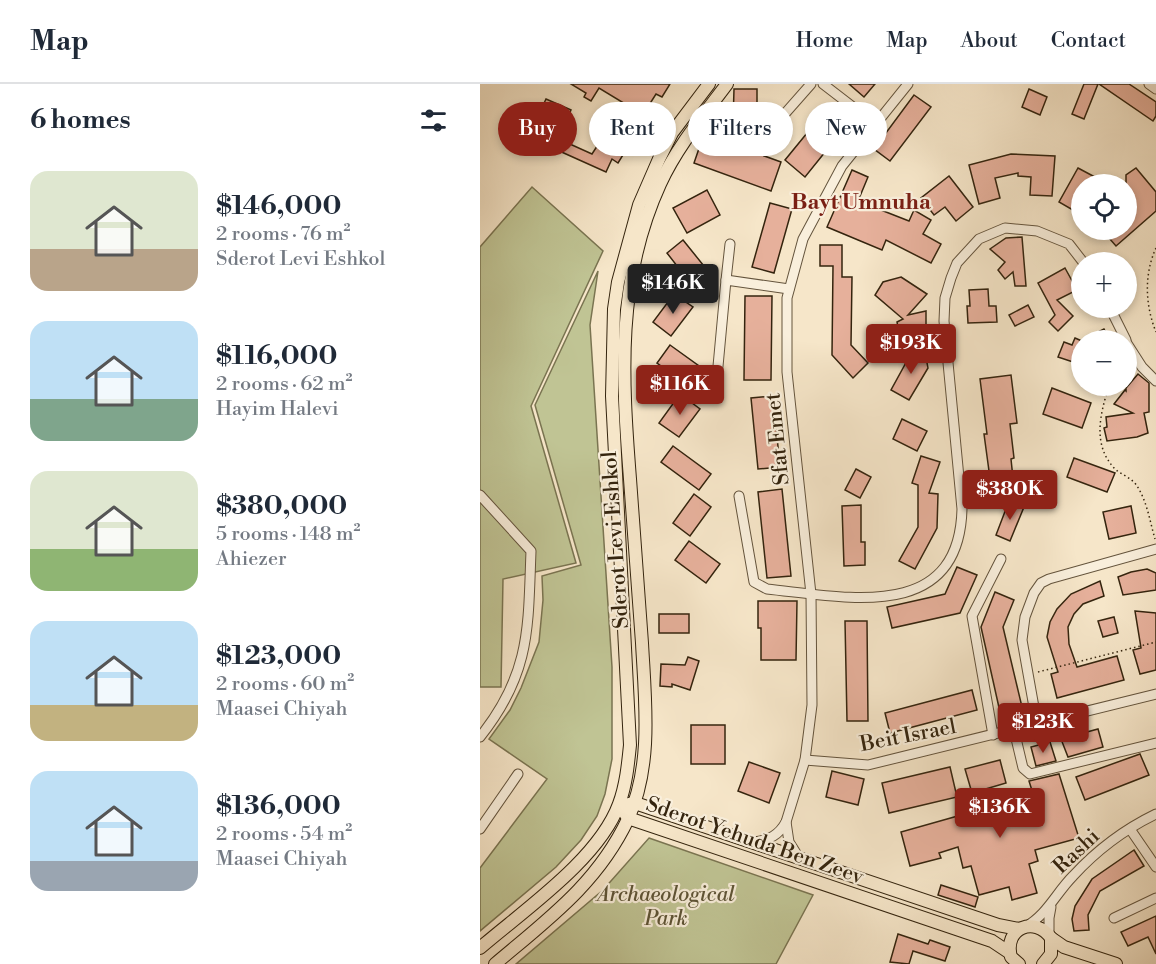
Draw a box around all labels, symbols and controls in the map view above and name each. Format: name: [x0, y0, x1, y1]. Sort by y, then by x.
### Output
text: Map: [30, 24, 89, 59]
text: Home: [796, 28, 853, 54]
text: Map: [886, 28, 928, 54]
text: About: [961, 28, 1018, 54]
text: Contact: [1051, 28, 1126, 54]
chip: Buy: [498, 102, 577, 156]
chip: Rent: [589, 102, 676, 156]
chip: Filters: [688, 102, 793, 156]
chip: New: [805, 102, 887, 156]
text: 6 homes: [30, 104, 131, 136]
icon: filters: [417, 104, 450, 137]
map controls: [1071, 174, 1137, 396]
button: locate: [1071, 174, 1137, 240]
district label: Bayt Umnuha: [791, 189, 932, 216]
text: $146,000: [216, 190, 341, 222]
icon: home: [78, 195, 150, 267]
text: 2 rooms · 76 m²: [216, 222, 350, 247]
text: Sderot Levi Eshkol: [216, 247, 385, 272]
button: +: [1071, 252, 1137, 318]
pin: $146K: [631, 264, 715, 315]
text: $146K: [642, 271, 704, 296]
pin: $193K: [869, 324, 953, 375]
button: −: [1071, 330, 1137, 396]
text: $193K: [880, 331, 942, 356]
text: $116,000: [216, 340, 337, 372]
icon: home: [78, 345, 150, 417]
pin: $116K: [638, 365, 722, 416]
text: 2 rooms · 62 m²: [216, 372, 352, 397]
text: $116K: [650, 372, 710, 397]
street label: Sfat Emet: [760, 391, 796, 486]
text: Hayim Halevi: [216, 397, 339, 422]
street label: Sderot Levi Eshkol: [597, 450, 635, 630]
pin: $380K: [968, 470, 1052, 521]
text: $380K: [976, 477, 1044, 502]
text: $380,000: [216, 490, 347, 522]
icon: home: [78, 495, 150, 567]
text: 5 rooms · 148 m²: [216, 522, 360, 547]
text: Ahiezer: [216, 547, 287, 572]
text: $123,000: [216, 640, 341, 672]
icon: home: [78, 645, 150, 717]
text: 2 rooms · 60 m²: [216, 672, 354, 697]
text: Maasei Chiyah: [216, 697, 347, 722]
pin: $123K: [1001, 703, 1085, 754]
text: $123K: [1012, 710, 1074, 735]
street label: Beit Israel: [857, 714, 958, 758]
pin: $136K: [958, 788, 1042, 839]
text: $136,000: [216, 790, 341, 822]
street label: Sderot Yehuda Ben Zeev: [642, 791, 867, 891]
icon: home: [78, 795, 150, 867]
text: $136K: [969, 795, 1031, 820]
text: 2 rooms · 54 m²: [216, 822, 352, 847]
street label: Rashi: [1048, 824, 1105, 880]
text: Maasei Chiyah: [216, 847, 347, 872]
park label: Archaeological Park: [595, 882, 735, 932]

